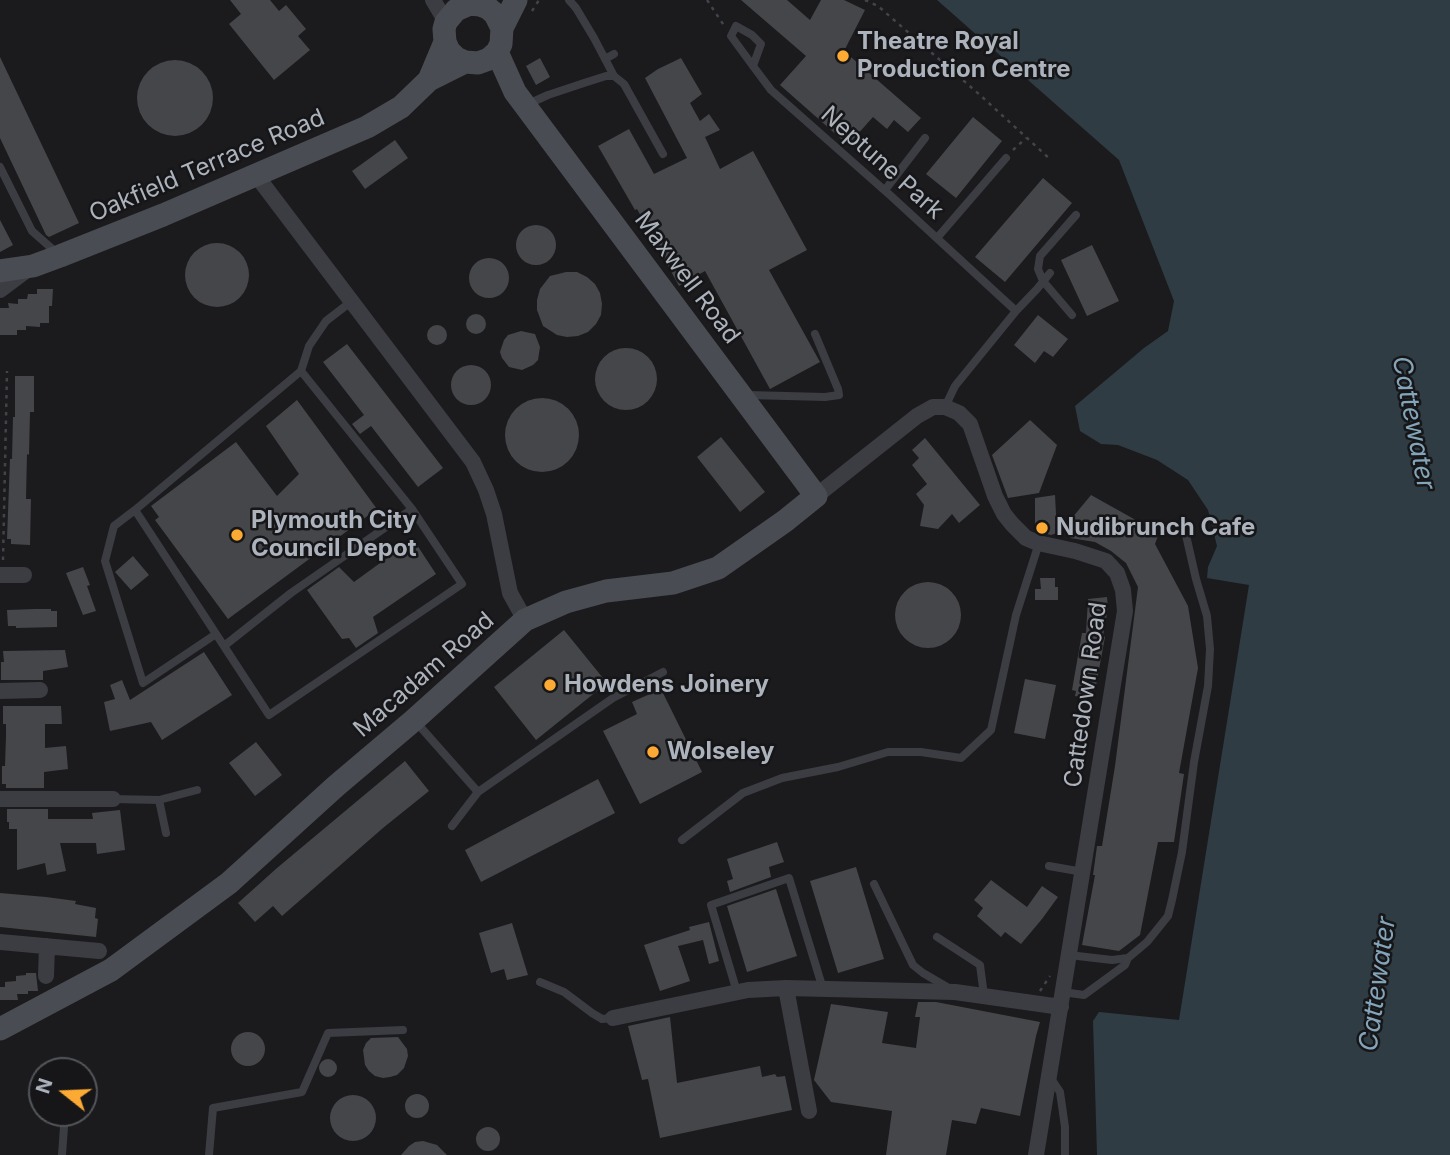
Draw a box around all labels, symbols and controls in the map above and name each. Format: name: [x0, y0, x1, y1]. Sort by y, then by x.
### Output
place label: Theatre Royal Production Centre: [857, 28, 1071, 84]
marker: Theatre Royal Production Centre: [835, 48, 851, 64]
street label: Neptune Park: [815, 100, 949, 226]
street label: Oakfield Terrace Road: [85, 103, 329, 229]
street label: Maxwell Road: [628, 206, 746, 350]
water label: Cattewater: [1385, 354, 1441, 492]
place label: Plymouth City Council Depot: [251, 507, 417, 563]
place label: Nudibrunch Cafe: [1056, 514, 1255, 542]
marker: Nudibrunch Cafe: [1034, 520, 1050, 536]
marker: Plymouth City Council Depot: [229, 527, 245, 543]
street label: Cattedown Road: [1059, 600, 1113, 790]
street label: Macadam Road: [348, 606, 500, 744]
place label: Howdens Joinery: [564, 671, 769, 699]
marker: Howdens Joinery: [542, 677, 558, 693]
place label: Wolseley: [667, 738, 774, 766]
marker: Wolseley: [645, 744, 661, 760]
water label: Cattewater: [1353, 915, 1403, 1053]
north arrow: [28, 1057, 98, 1127]
text: N: [31, 1076, 58, 1096]

